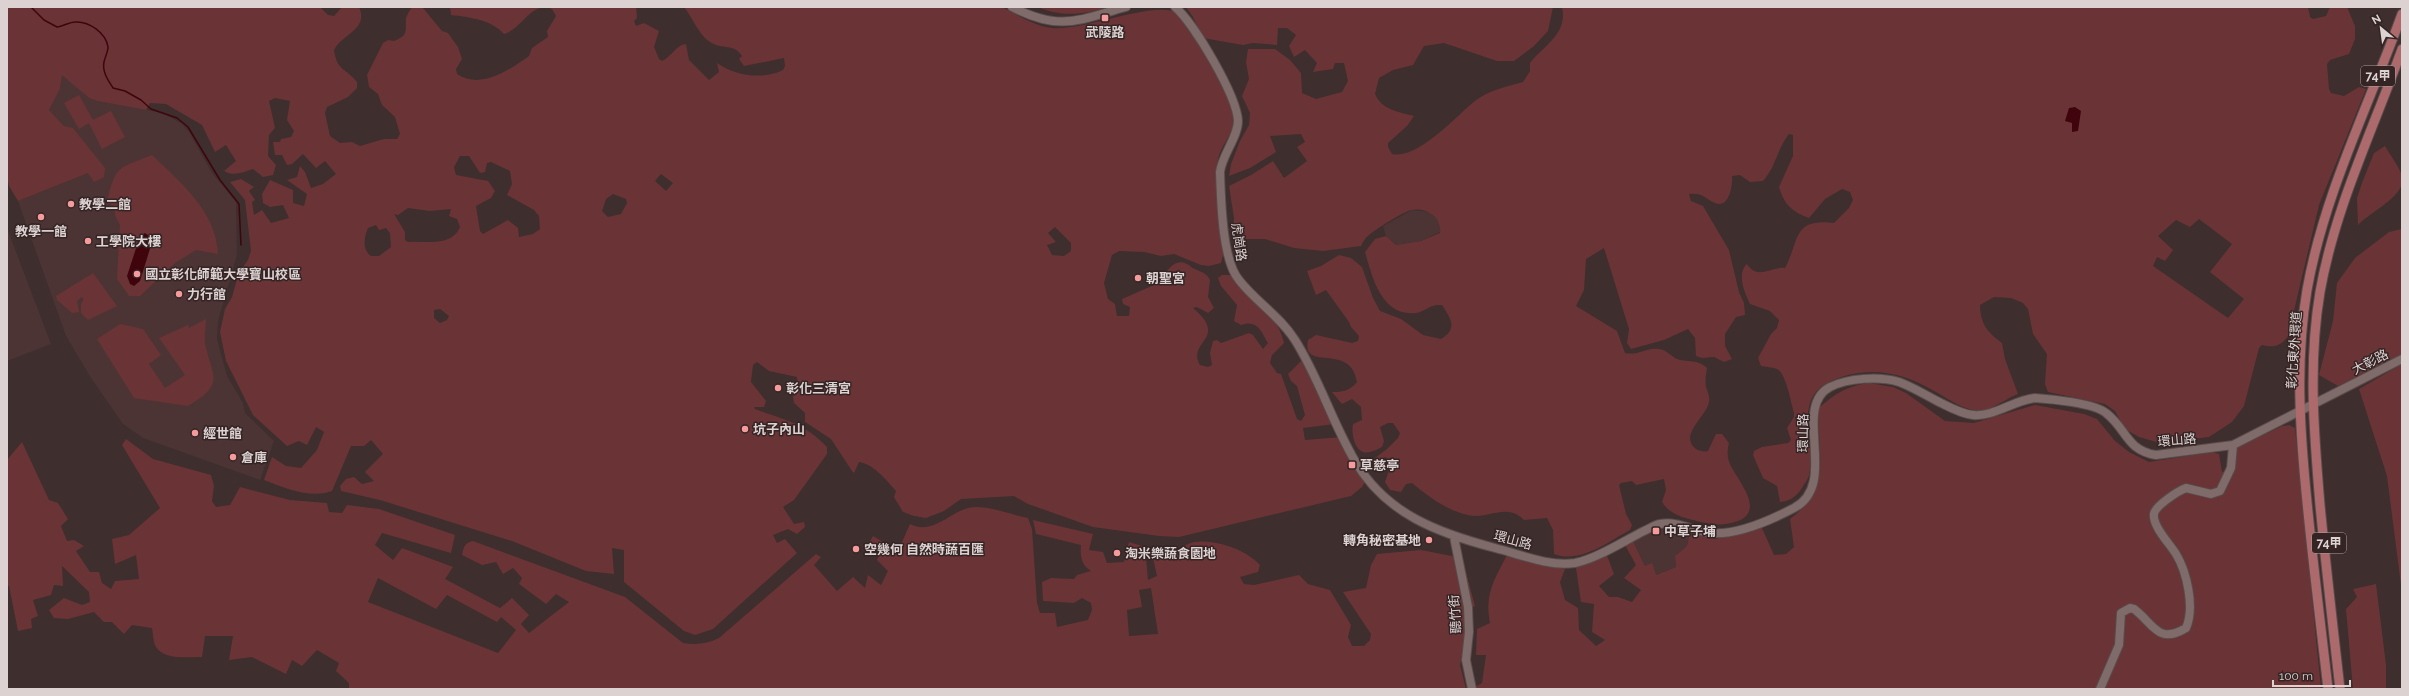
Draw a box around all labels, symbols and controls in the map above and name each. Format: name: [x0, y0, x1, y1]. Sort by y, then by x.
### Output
north arrow: [2361, 8, 2401, 48]
text: N: [2370, 12, 2383, 27]
marker: 武陵路: [1100, 13, 1110, 23]
place label: 武陵路: [1085, 25, 1125, 40]
road number: 74甲: [2361, 66, 2395, 86]
place label: 教學二館: [79, 197, 131, 212]
marker: 教學二館: [66, 199, 76, 209]
marker: 教學一館: [36, 212, 46, 222]
street label: 虎崗路: [1229, 222, 1249, 262]
place label: 教學一館: [15, 224, 67, 239]
place label: 工學院大樓: [96, 234, 161, 249]
marker: 工學院大樓: [83, 236, 93, 246]
place label: 國立彰化師範大學寶山校區: [145, 267, 301, 282]
marker: 國立彰化師範大學寶山校區: [132, 269, 142, 279]
place label: 朝聖宮: [1146, 271, 1185, 286]
marker: 朝聖宮: [1133, 273, 1143, 283]
place label: 力行館: [187, 287, 226, 302]
marker: 力行館: [174, 289, 184, 299]
street label: 彰化東外環道: [2284, 311, 2304, 389]
street label: 大彰路: [2349, 346, 2391, 378]
place label: 彰化三清宮: [786, 381, 851, 396]
marker: 彰化三清宮: [773, 383, 783, 393]
street label: 環山路: [1795, 413, 1811, 453]
place label: 坑子內山: [753, 422, 805, 437]
marker: 坑子內山: [740, 424, 750, 434]
place label: 經世館: [203, 426, 242, 441]
marker: 經世館: [190, 428, 200, 438]
street label: 環山路: [2157, 431, 2197, 449]
place label: 倉庫: [241, 450, 267, 465]
marker: 倉庫: [228, 452, 238, 462]
place label: 草慈亭: [1360, 458, 1399, 473]
marker: 草慈亭: [1347, 460, 1357, 470]
place label: 中草子埔: [1664, 524, 1716, 539]
marker: 中草子埔: [1651, 526, 1661, 536]
street label: 環山路: [1492, 528, 1534, 552]
place label: 轉角秘密基地: [1343, 533, 1421, 548]
road number: 74甲: [2312, 533, 2346, 553]
marker: 轉角秘密基地: [1424, 535, 1434, 545]
place label: 空幾何 自然時蔬百匯: [864, 542, 984, 557]
marker: 空幾何 自然時蔬百匯: [851, 544, 861, 554]
place label: 淘米樂蔬食園地: [1125, 546, 1216, 561]
marker: 淘米樂蔬食園地: [1112, 548, 1122, 558]
street label: 聽竹街: [1446, 594, 1464, 634]
scale bar: [2273, 662, 2350, 688]
text: 100 m: [2279, 669, 2313, 683]

